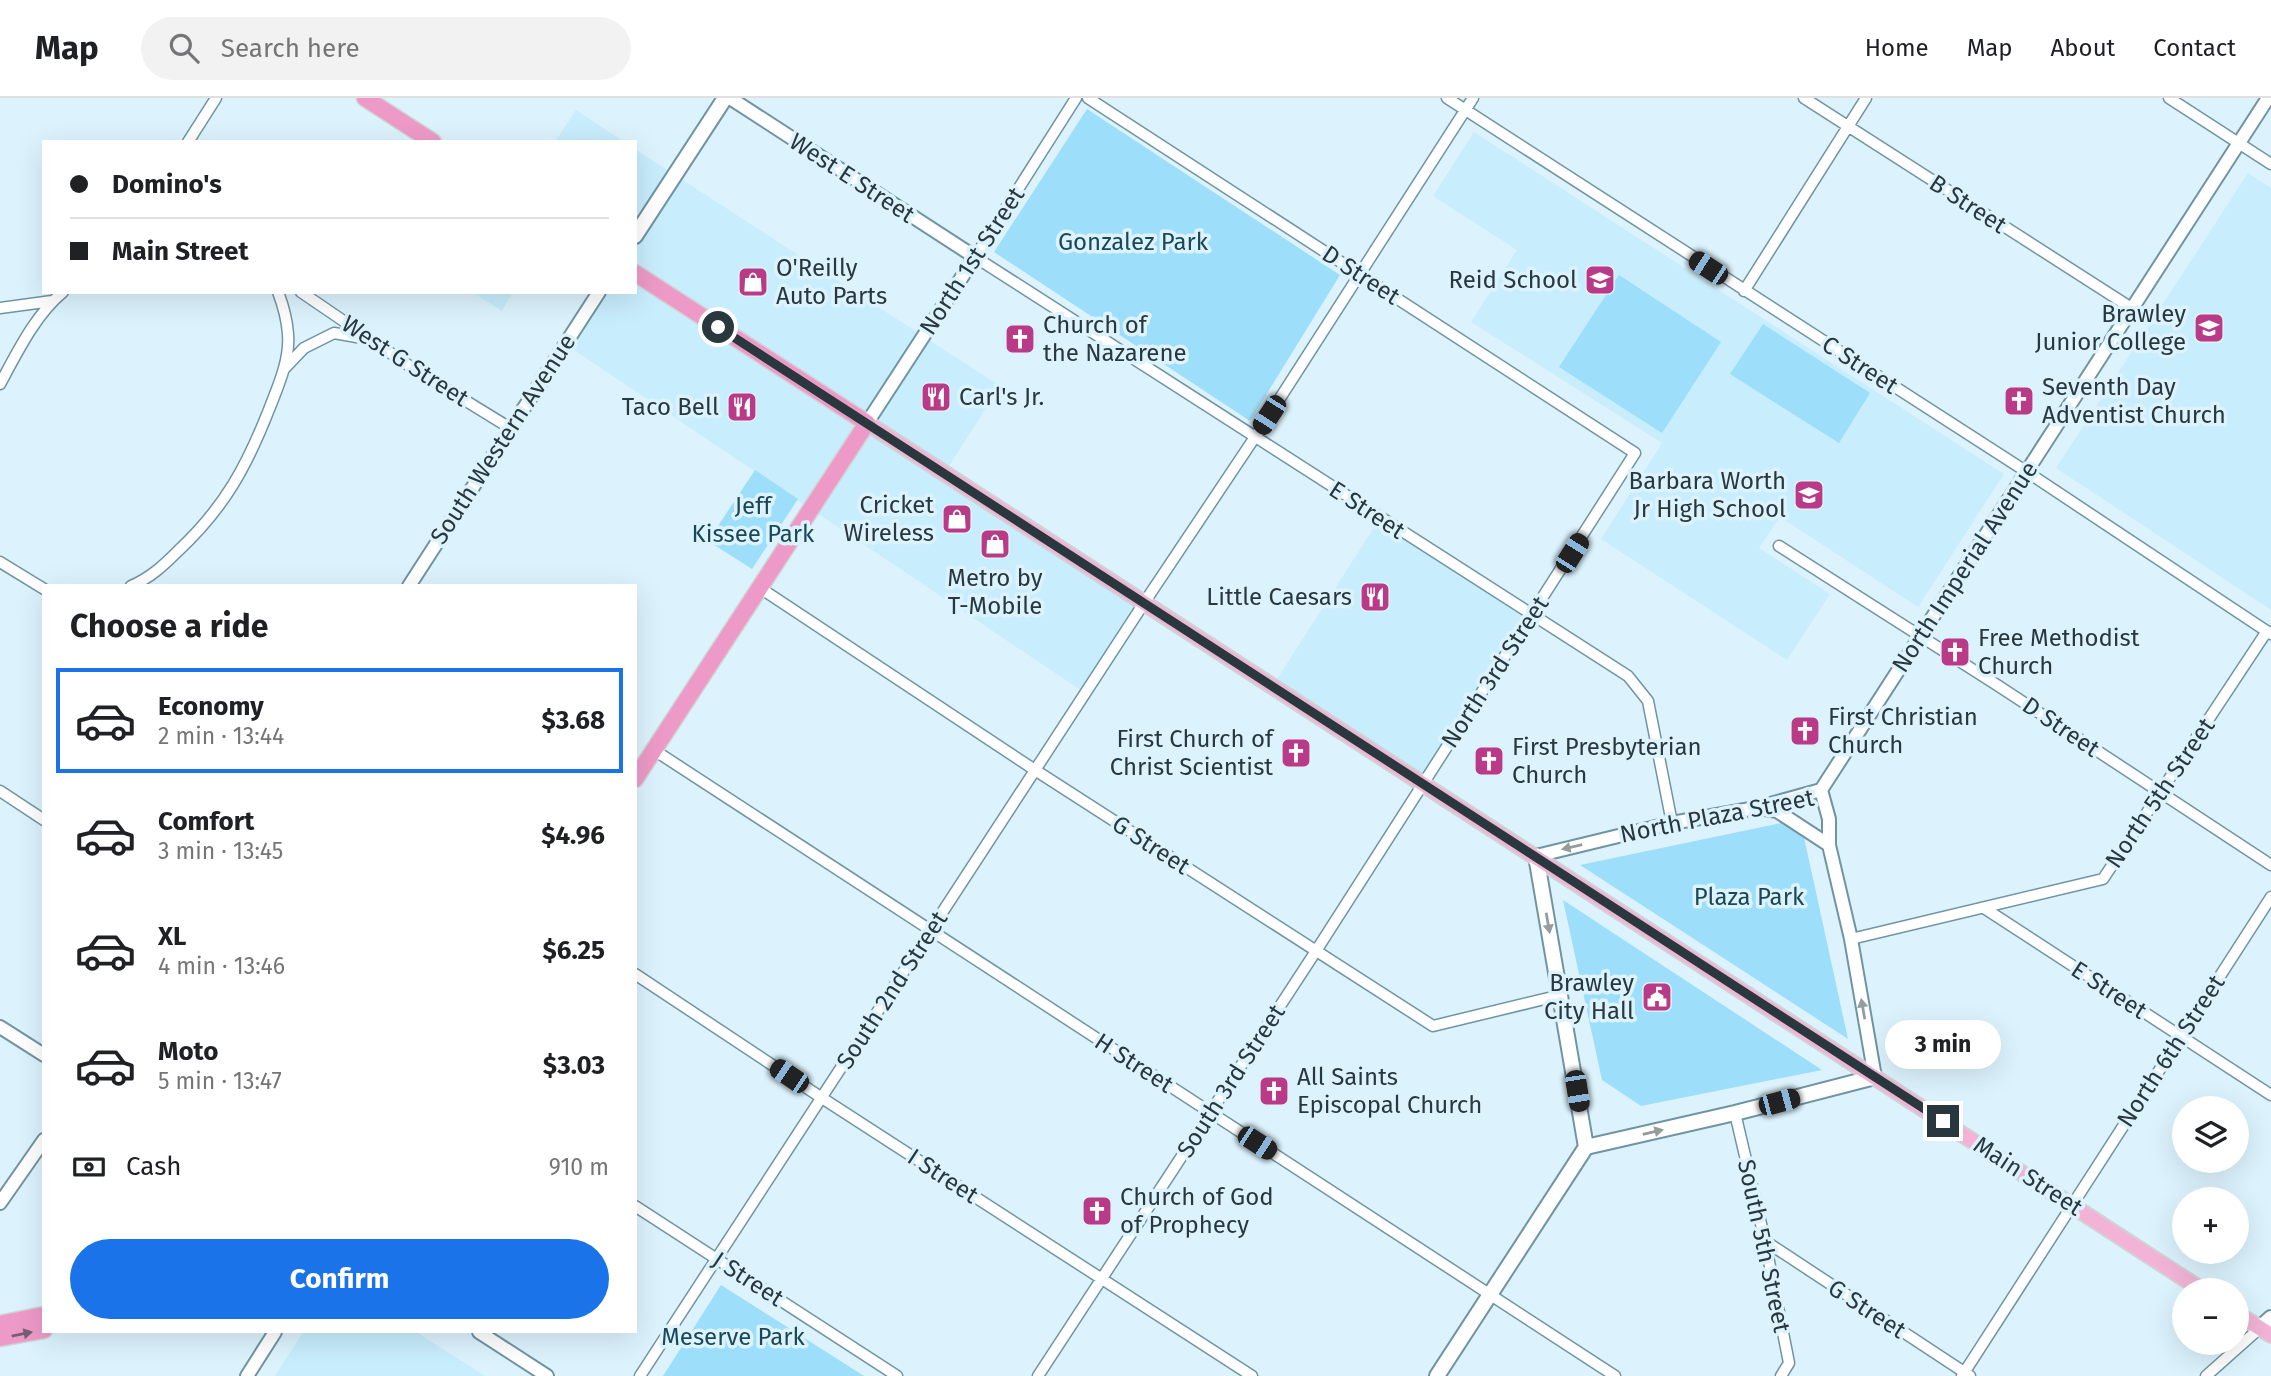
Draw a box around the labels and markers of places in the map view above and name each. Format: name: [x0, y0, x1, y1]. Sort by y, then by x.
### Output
place label: O'Reilly Auto Parts: [776, 254, 887, 310]
school or university icon: Reid School: [1583, 263, 1617, 297]
shop icon: O'Reilly Auto Parts: [736, 265, 770, 299]
place label: Reid School: [1449, 266, 1577, 294]
place label: Brawley Junior College: [2035, 300, 2186, 356]
place label: Church of the Nazarene: [1043, 311, 1187, 367]
school or university icon: Brawley Junior College: [2192, 311, 2226, 345]
church icon: Church of the Nazarene: [1003, 322, 1037, 356]
place label: Seventh Day Adventist Church: [2042, 373, 2226, 429]
restaurant icon: Carl's Jr.: [919, 380, 953, 414]
place label: Carl's Jr.: [959, 383, 1044, 411]
church icon: Seventh Day Adventist Church: [2002, 384, 2036, 418]
restaurant icon: Taco Bell: [725, 390, 759, 424]
place label: Taco Bell: [622, 393, 719, 421]
place label: Barbara Worth Jr High School: [1629, 467, 1786, 523]
school or university icon: Barbara Worth Jr High School: [1792, 478, 1826, 512]
place label: Cricket Wireless: [844, 491, 934, 547]
shop icon: Cricket Wireless: [940, 502, 974, 536]
shop icon: Metro by T-Mobile: [978, 527, 1012, 561]
place label: Metro by T-Mobile: [947, 564, 1043, 620]
restaurant icon: Little Caesars: [1358, 580, 1392, 614]
place label: Little Caesars: [1206, 583, 1352, 611]
place label: Free Methodist Church: [1978, 624, 2140, 680]
church icon: Free Methodist Church: [1938, 635, 1972, 669]
place label: First Christian Church: [1828, 703, 1978, 759]
church icon: First Christian Church: [1788, 714, 1822, 748]
place label: First Church of Christ Scientist: [1110, 725, 1275, 781]
place label: First Presbyterian Church: [1512, 733, 1702, 789]
church icon: First Church of Christ Scientist: [1279, 736, 1313, 770]
church icon: First Presbyterian Church: [1472, 744, 1506, 778]
place label: Brawley City Hall: [1544, 969, 1634, 1025]
public building icon: Brawley City Hall: [1640, 980, 1674, 1014]
place label: All Saints Episcopal Church: [1297, 1063, 1482, 1119]
church icon: All Saints Episcopal Church: [1257, 1074, 1291, 1108]
place label: Church of God of Prophecy: [1120, 1183, 1274, 1239]
church icon: Church of God of Prophecy: [1080, 1194, 1114, 1228]

